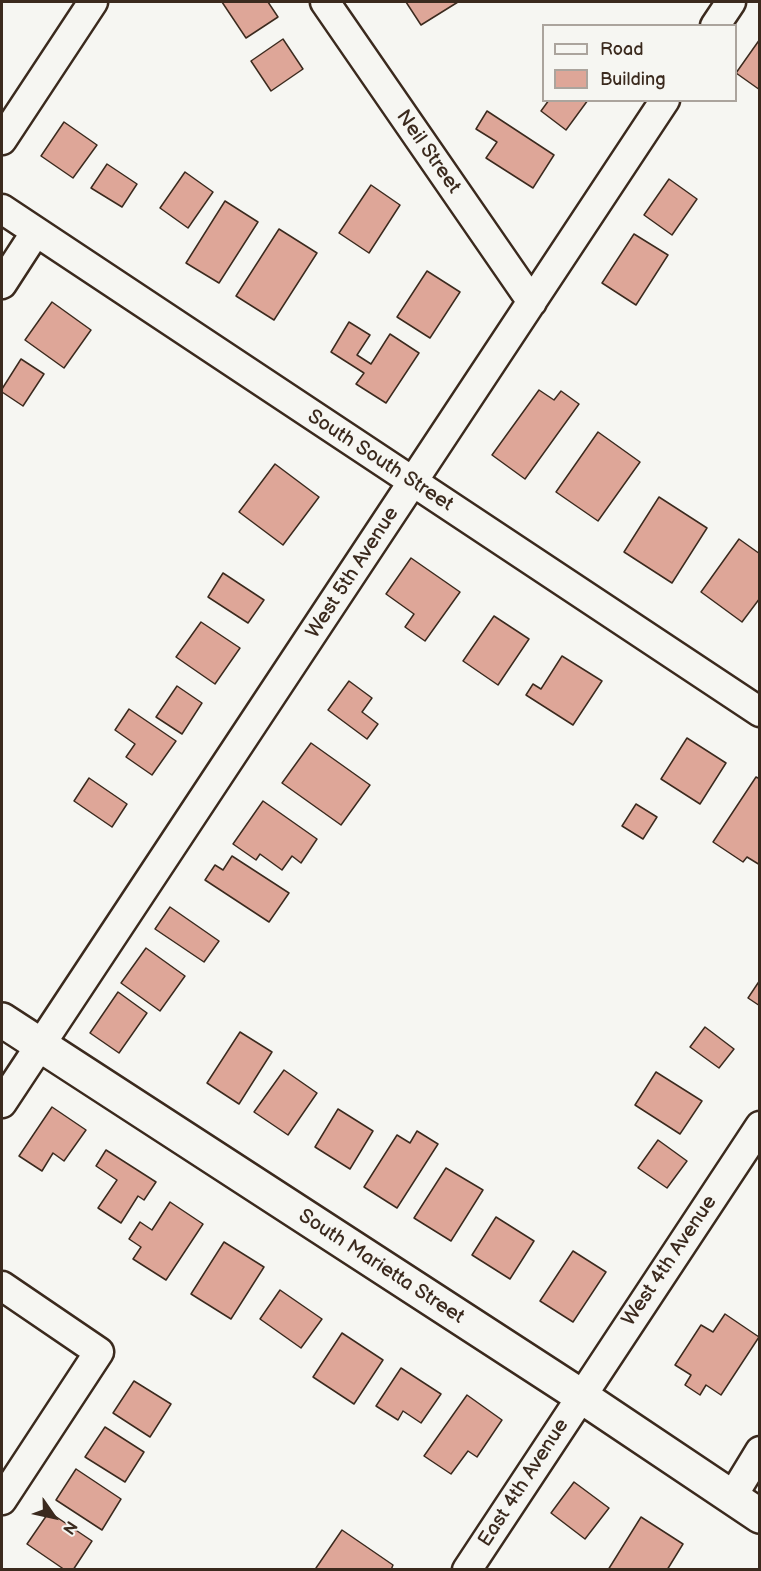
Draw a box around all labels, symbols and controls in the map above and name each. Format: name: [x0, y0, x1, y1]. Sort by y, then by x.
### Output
legend: [542, 24, 737, 102]
text: Road: [600, 39, 644, 60]
text: Building: [600, 69, 666, 90]
street label: Neil Street: [391, 106, 465, 198]
street label: South South Street: [303, 405, 457, 517]
street label: West 5th Avenue: [302, 503, 404, 643]
street label: West 4th Avenue: [617, 1191, 723, 1331]
street label: South Marietta Street: [294, 1204, 468, 1330]
street label: East 4th Avenue: [474, 1414, 574, 1552]
north arrow: [24, 1487, 84, 1547]
text: N: [58, 1517, 81, 1538]

